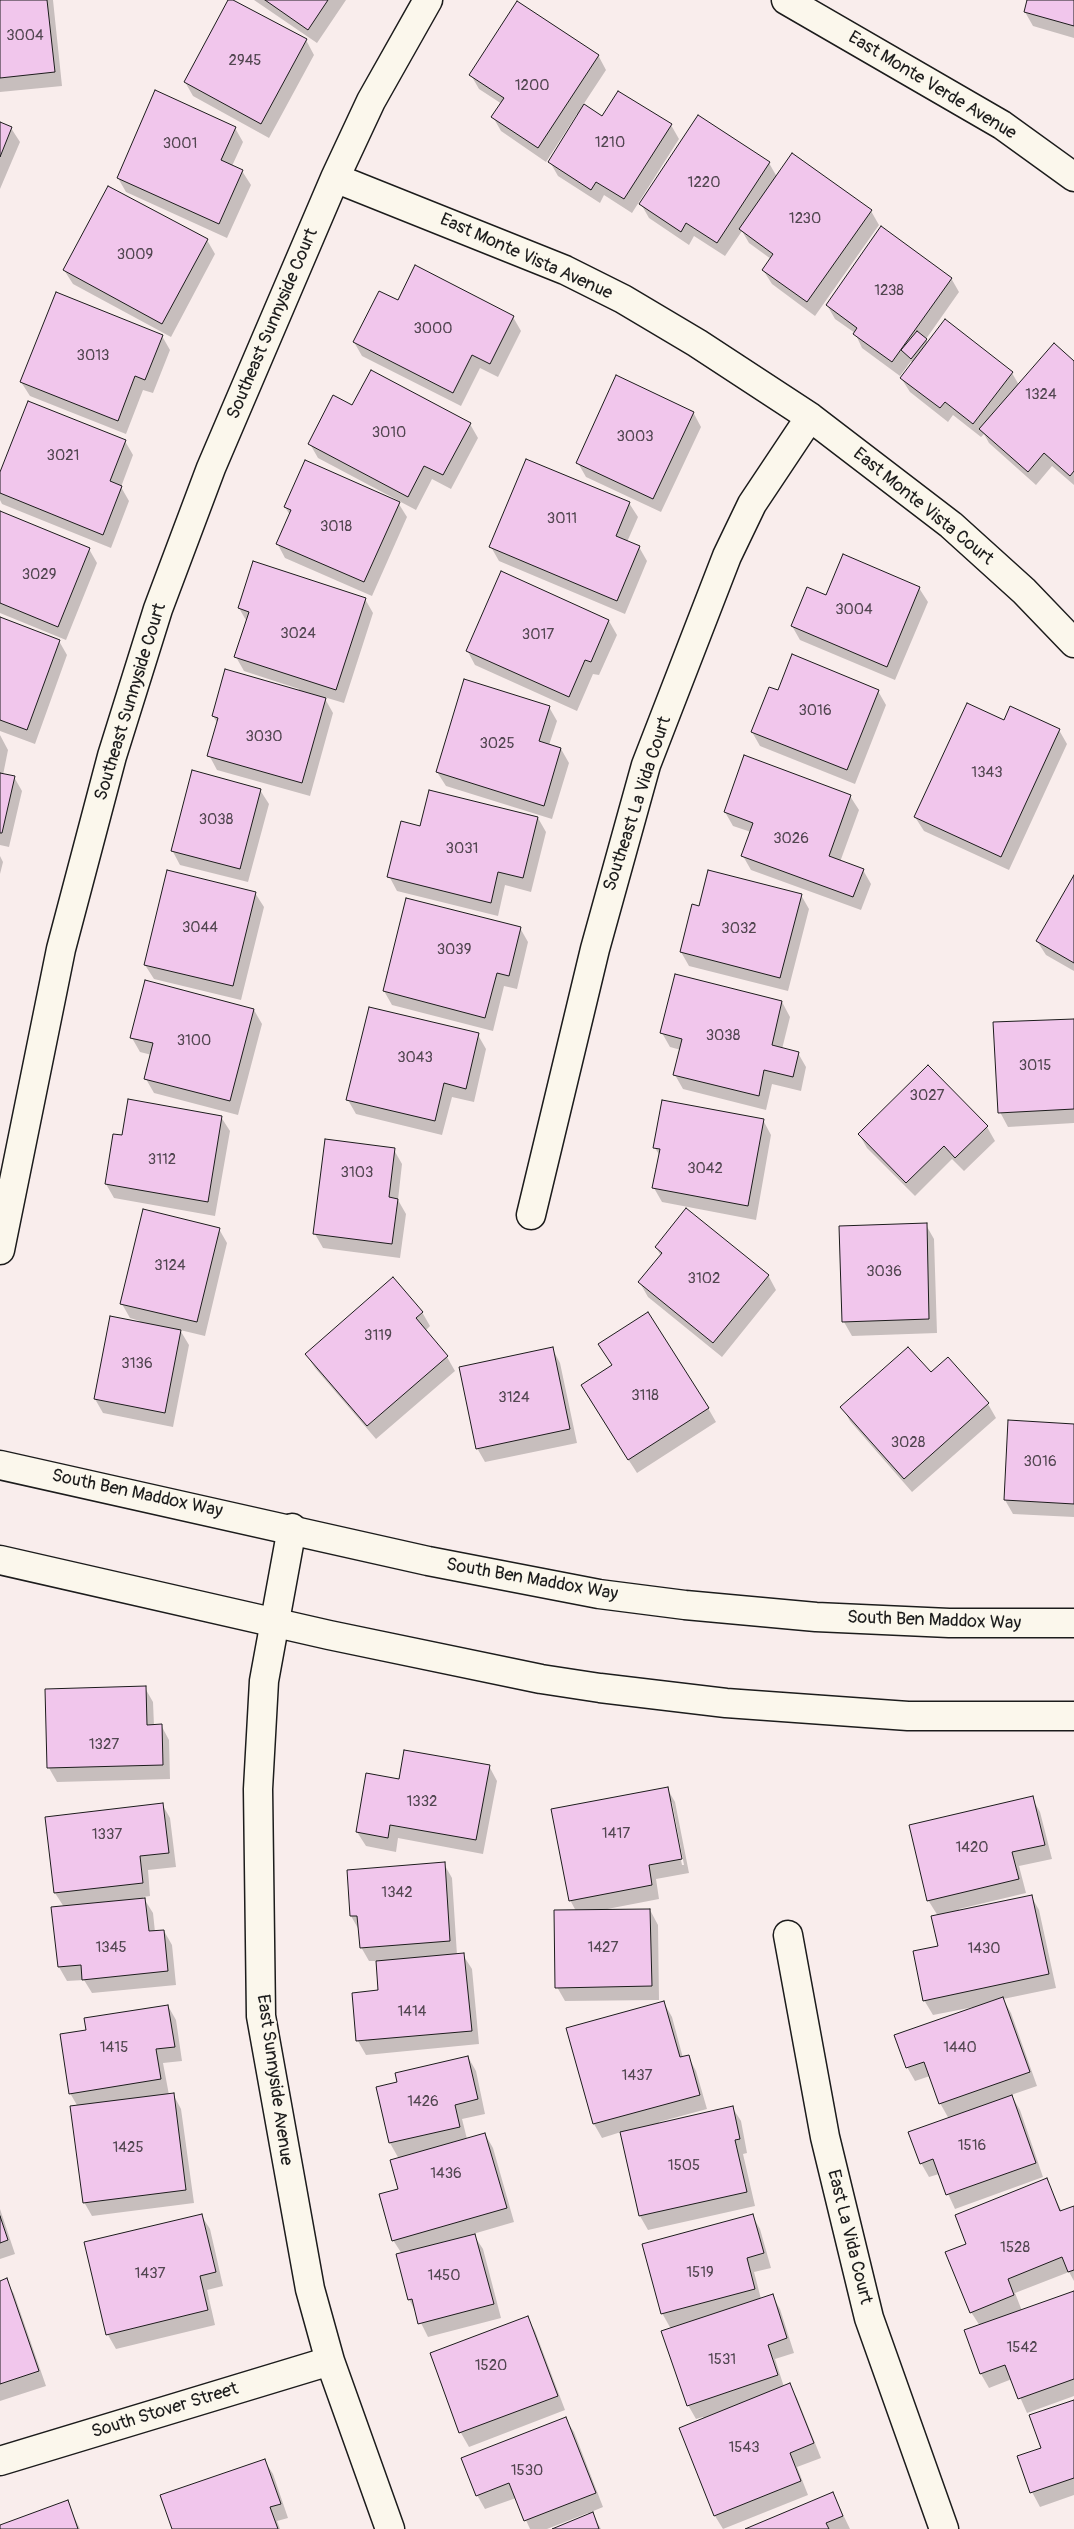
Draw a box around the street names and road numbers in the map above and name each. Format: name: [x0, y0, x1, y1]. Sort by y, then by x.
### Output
street label: East Monte Verde Avenue: [844, 27, 1020, 145]
street label: East Monte Vista Avenue: [437, 209, 615, 305]
street label: Southeast Sunnyside Court: [223, 225, 323, 423]
street label: East Monte Vista Court: [848, 444, 998, 570]
street label: Southeast Sunnyside Court: [91, 601, 171, 803]
street label: Southeast La Vida Court: [600, 714, 676, 894]
street label: South Ben Maddox Way: [50, 1465, 224, 1523]
street label: South Ben Maddox Way: [444, 1554, 620, 1606]
street label: South Ben Maddox Way: [847, 1607, 1021, 1635]
street label: East Sunnyside Avenue: [251, 1993, 297, 2167]
street label: East La Vida Court: [822, 2167, 876, 2307]
street label: South Stover Street: [89, 2378, 241, 2444]

